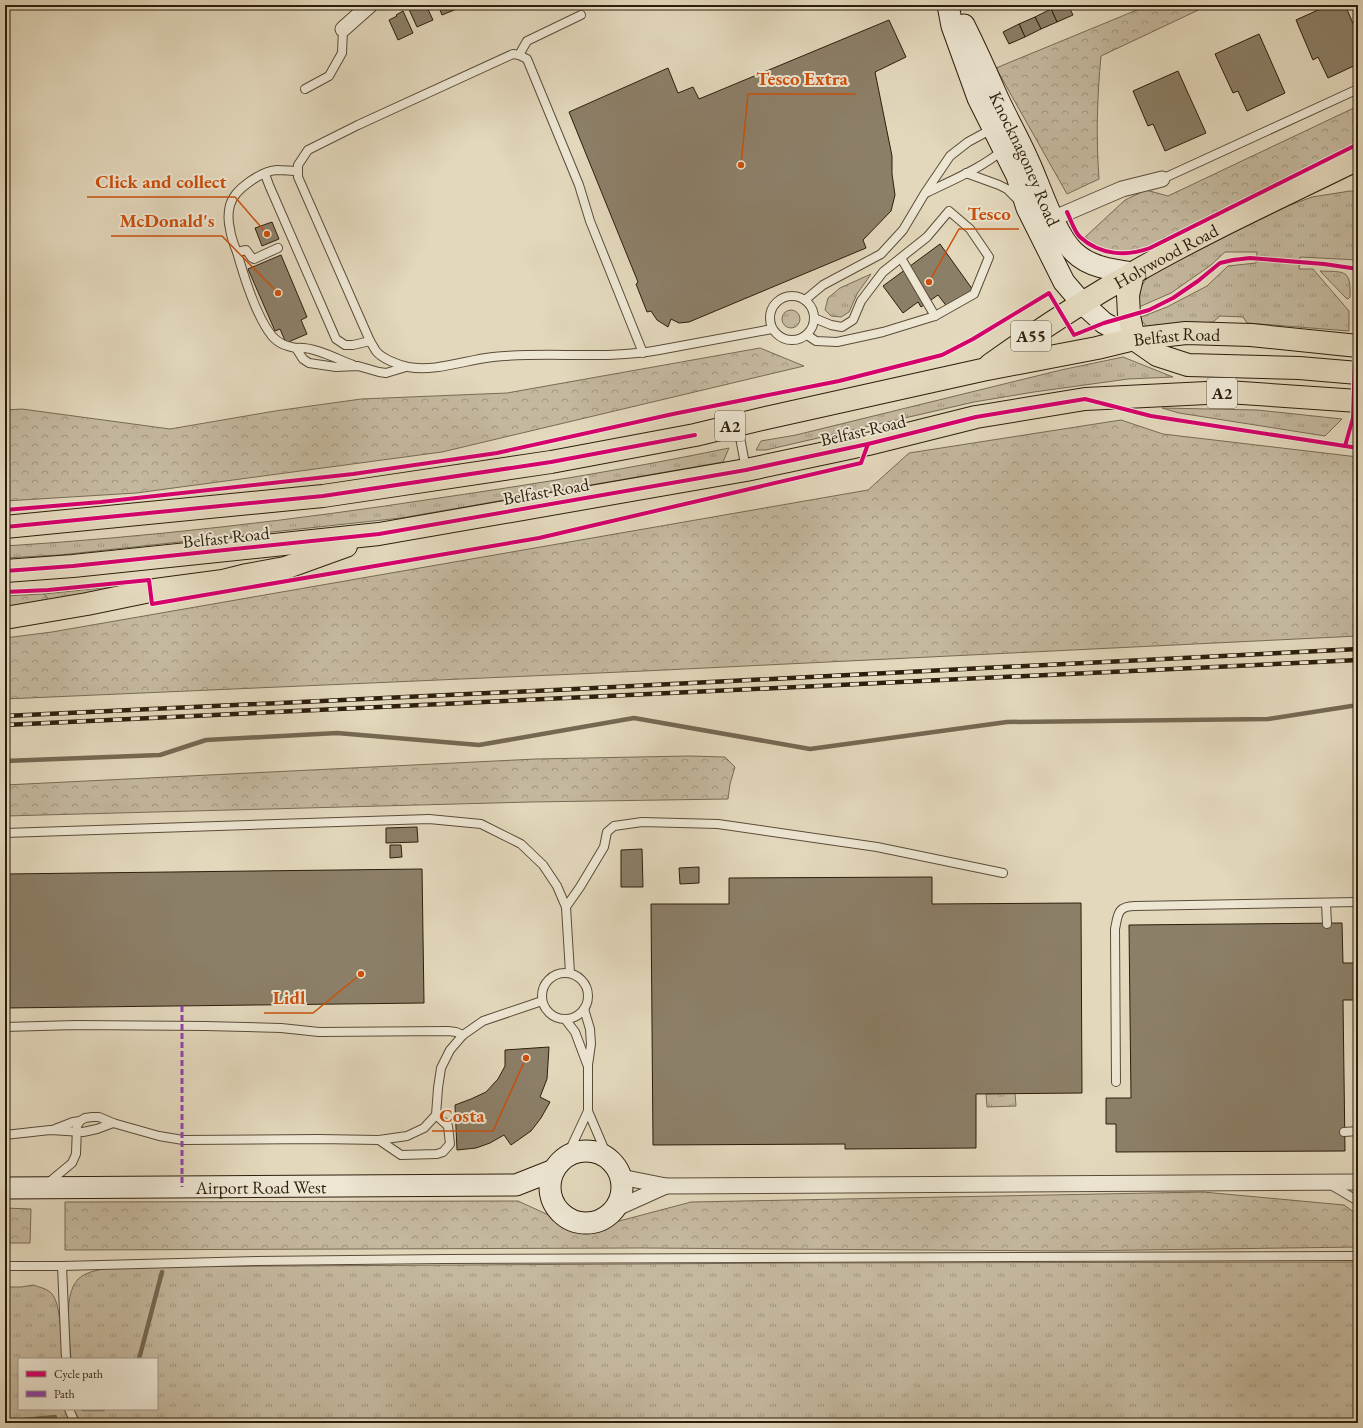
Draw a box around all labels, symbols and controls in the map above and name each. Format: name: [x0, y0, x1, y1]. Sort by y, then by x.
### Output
callout: Tesco Extra: [748, 63, 856, 94]
text: Tesco Extra: [756, 66, 849, 91]
street label: Knocknagoney Road: [985, 88, 1066, 231]
callout: Click and collect: [87, 166, 235, 197]
text: Click and collect: [95, 169, 227, 194]
callout: Tesco: [959, 198, 1019, 229]
text: Tesco: [967, 201, 1011, 226]
callout: McDonald's: [111, 205, 222, 236]
text: McDonald's: [120, 208, 215, 233]
street label: Holywood Road: [1109, 218, 1222, 293]
road number: A55: [1011, 321, 1051, 351]
street label: Belfast Road: [1132, 321, 1222, 350]
road number: A2: [1207, 378, 1237, 408]
street label: Belfast Road: [818, 409, 909, 451]
road number: A2: [715, 411, 745, 441]
street label: Belfast Road: [501, 472, 592, 510]
street label: Belfast Road: [181, 521, 271, 553]
callout: Lidl: [264, 982, 313, 1013]
text: Lidl: [273, 985, 306, 1010]
callout: Costa: [432, 1100, 493, 1131]
text: Costa: [439, 1103, 485, 1128]
street label: Airport Road West: [194, 1175, 327, 1198]
legend: [18, 1358, 158, 1410]
text: Cycle path: [54, 1366, 103, 1382]
text: Path: [54, 1386, 75, 1402]

